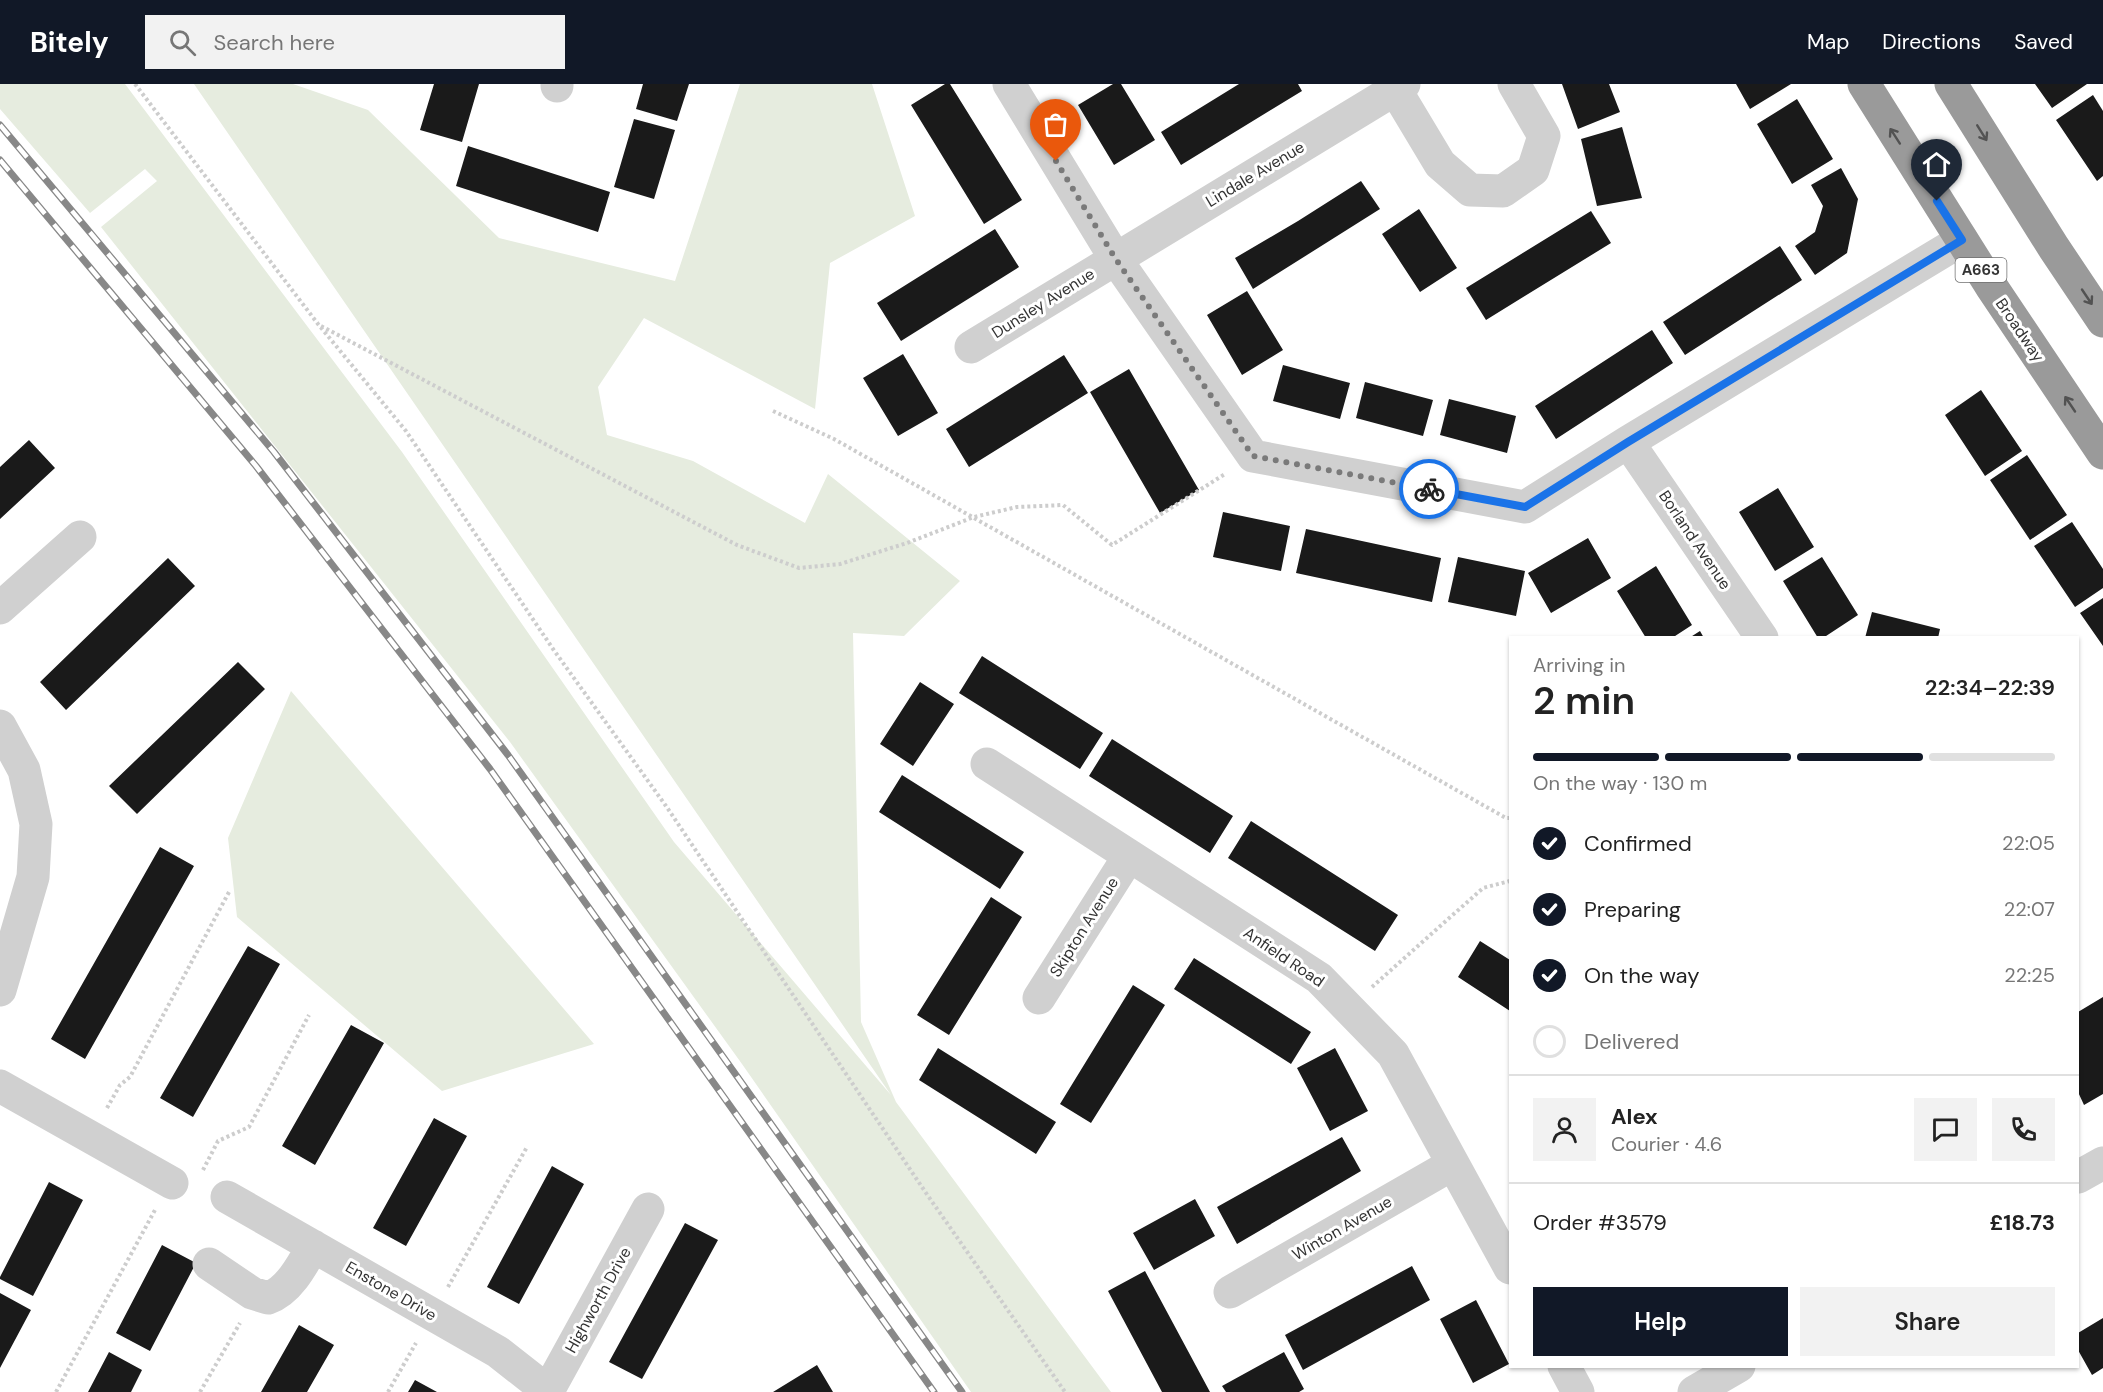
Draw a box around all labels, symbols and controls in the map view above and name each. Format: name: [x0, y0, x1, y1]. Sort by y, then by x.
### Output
search box: [145, 15, 565, 69]
text: Bitely: [30, 24, 109, 61]
icon: search: [166, 26, 199, 59]
text: Search here: [214, 28, 335, 57]
text: Map: [1807, 28, 1849, 56]
text: Directions: [1882, 28, 1981, 56]
text: Saved: [2014, 28, 2073, 56]
pin: [1030, 99, 1081, 161]
icon: bag: [1039, 108, 1072, 141]
one-way arrow: [1976, 125, 1988, 141]
one-way arrow: [1889, 128, 1901, 144]
street label: Lindale Avenue: [1202, 136, 1308, 212]
pin: [1911, 139, 1962, 201]
icon: home: [1920, 148, 1953, 181]
road number: A663: [1956, 258, 2006, 282]
street label: Dunsley Avenue: [988, 263, 1098, 343]
one-way arrow: [2081, 289, 2094, 306]
street label: Broadway: [1991, 294, 2049, 366]
one-way arrow: [2064, 397, 2076, 413]
courier: [1399, 459, 1459, 519]
icon: bike: [1413, 473, 1446, 506]
street label: Borland Avenue: [1654, 486, 1736, 594]
text: Arriving in: [1533, 652, 1625, 678]
text: 22:34–22:39: [1925, 673, 2055, 702]
text: 2 min: [1533, 675, 1635, 726]
text: On the way · 130 m: [1533, 770, 1707, 796]
icon: check: [1533, 827, 1566, 860]
text: Confirmed: [1584, 829, 1692, 858]
text: 22:05: [2002, 830, 2055, 856]
street label: Skipton Avenue: [1045, 873, 1123, 981]
icon: check: [1533, 893, 1566, 926]
text: Preparing: [1584, 895, 1681, 924]
text: 22:07: [2004, 896, 2055, 922]
street label: Anfield Road: [1240, 922, 1328, 992]
icon: check: [1533, 959, 1566, 992]
text: On the way: [1584, 961, 1699, 990]
text: 22:25: [2004, 962, 2055, 988]
text: Delivered: [1584, 1027, 1679, 1056]
button: person: [1533, 1098, 1596, 1161]
button: chat: [1914, 1098, 1977, 1161]
button: phone: [1992, 1098, 2055, 1161]
text: Alex: [1611, 1102, 1658, 1131]
text: Courier · 4.6: [1611, 1131, 1722, 1157]
street label: Winton Avenue: [1288, 1191, 1396, 1265]
text: Order #3579: [1533, 1208, 1667, 1237]
text: £18.73: [1990, 1208, 2055, 1237]
street label: Highworth Drive: [560, 1243, 636, 1357]
street label: Enstone Drive: [342, 1256, 440, 1326]
button: Help: [1533, 1287, 1788, 1356]
button: Share: [1800, 1287, 2055, 1356]

